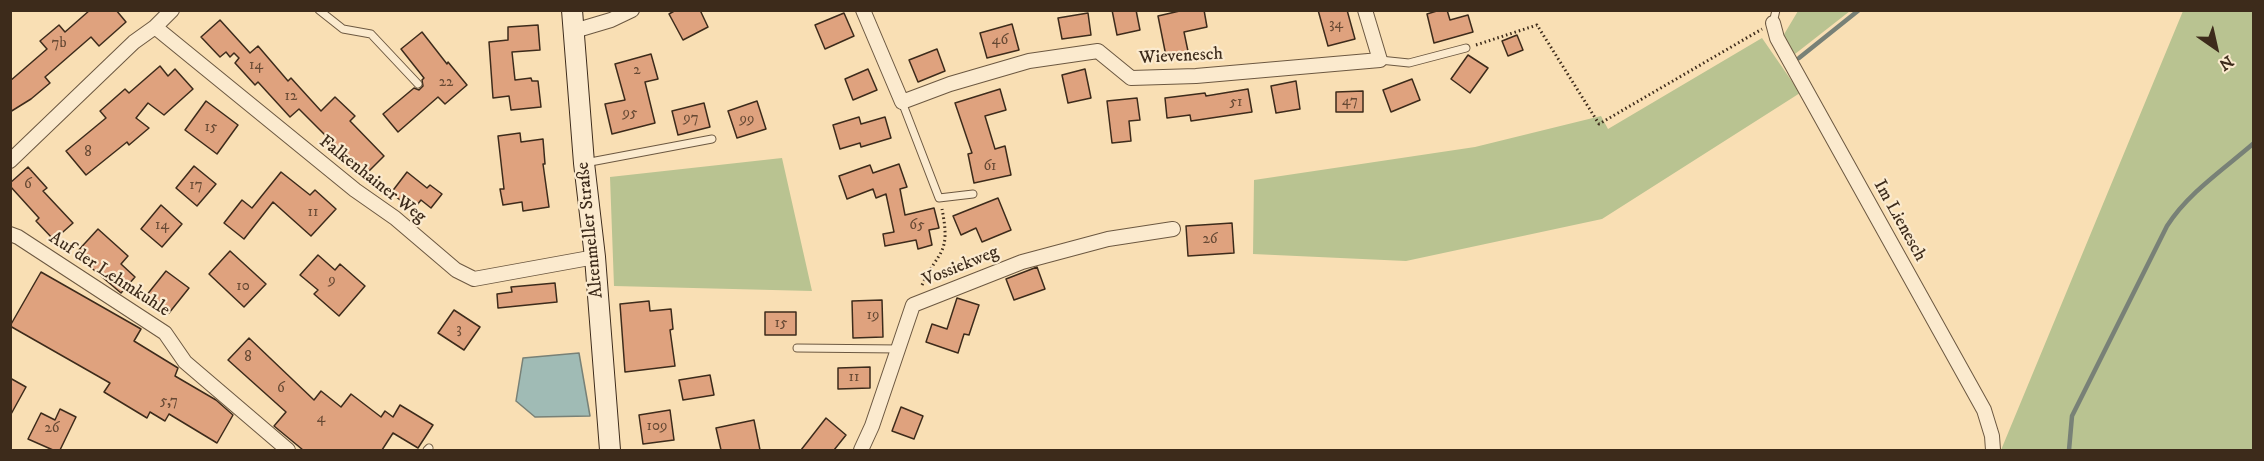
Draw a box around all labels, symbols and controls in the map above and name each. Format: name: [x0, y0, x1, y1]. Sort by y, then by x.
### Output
house number: 34: [1329, 16, 1343, 34]
north arrow: [2186, 18, 2246, 78]
house number: 46: [992, 32, 1008, 50]
house number: 7b: [52, 35, 66, 53]
street label: Wievenesch: [1139, 44, 1223, 70]
text: N: [2215, 51, 2237, 75]
house number: 14: [249, 57, 263, 75]
house number: 2: [633, 62, 641, 80]
house number: 22: [439, 74, 453, 92]
house number: 12: [285, 88, 297, 106]
house number: 47: [1342, 93, 1358, 111]
house number: 51: [1230, 94, 1242, 112]
house number: 95: [623, 105, 637, 123]
house number: 97: [683, 110, 699, 128]
house number: 99: [740, 111, 754, 129]
house number: 15: [205, 119, 217, 137]
street label: Falkenhainer Weg: [314, 131, 430, 229]
house number: 8: [84, 144, 92, 162]
house number: 61: [983, 158, 997, 176]
street label: Altenmeller Straße: [573, 161, 609, 299]
house number: 6: [24, 176, 32, 194]
street label: Im Lienesch: [1868, 176, 1930, 266]
house number: 17: [189, 177, 203, 195]
house number: 11: [307, 204, 319, 222]
house number: 14: [155, 217, 169, 235]
house number: 65: [909, 217, 925, 235]
street label: Auf der Lehmkuhle: [44, 228, 174, 322]
house number: 26: [1202, 231, 1218, 249]
street label: Vossiekweg: [920, 242, 1002, 292]
house number: 9: [328, 272, 336, 290]
house number: 10: [236, 278, 250, 296]
house number: 19: [867, 307, 879, 325]
house number: 15: [775, 315, 787, 333]
house number: 3: [456, 321, 462, 339]
house number: 8: [244, 349, 252, 367]
house number: 11: [848, 369, 860, 387]
house number: 6: [277, 380, 285, 398]
house number: 5,7: [160, 393, 178, 411]
house number: 4: [317, 410, 325, 428]
house number: 109: [646, 418, 668, 436]
house number: 26: [44, 420, 60, 438]

